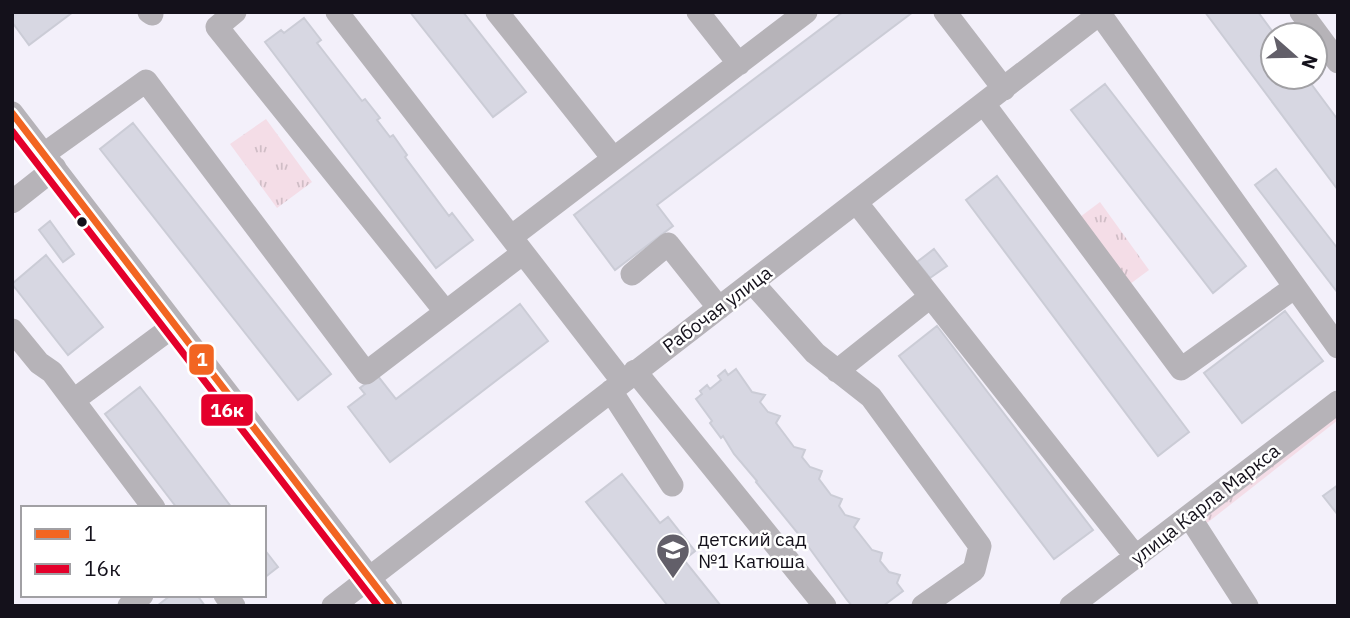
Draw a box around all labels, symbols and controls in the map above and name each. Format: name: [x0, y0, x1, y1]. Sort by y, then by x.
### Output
north arrow: [1259, 21, 1329, 91]
text: N: [1296, 51, 1324, 72]
unlabelled marker: [75, 215, 89, 229]
street label: Рабочая улица: [658, 260, 776, 358]
line badge: 1: [188, 343, 215, 376]
text: 1: [196, 347, 208, 371]
line badge: 16к: [200, 393, 254, 427]
text: 16к: [210, 398, 244, 422]
street label: улица Карла Маркса: [1126, 438, 1284, 570]
legend: [21, 506, 266, 597]
text: 1: [84, 519, 97, 547]
place label: детский сад №1 Катюша: [698, 527, 807, 573]
school or university icon: детский сад №1 Катюша: [654, 531, 692, 580]
text: 16к: [84, 554, 121, 582]

